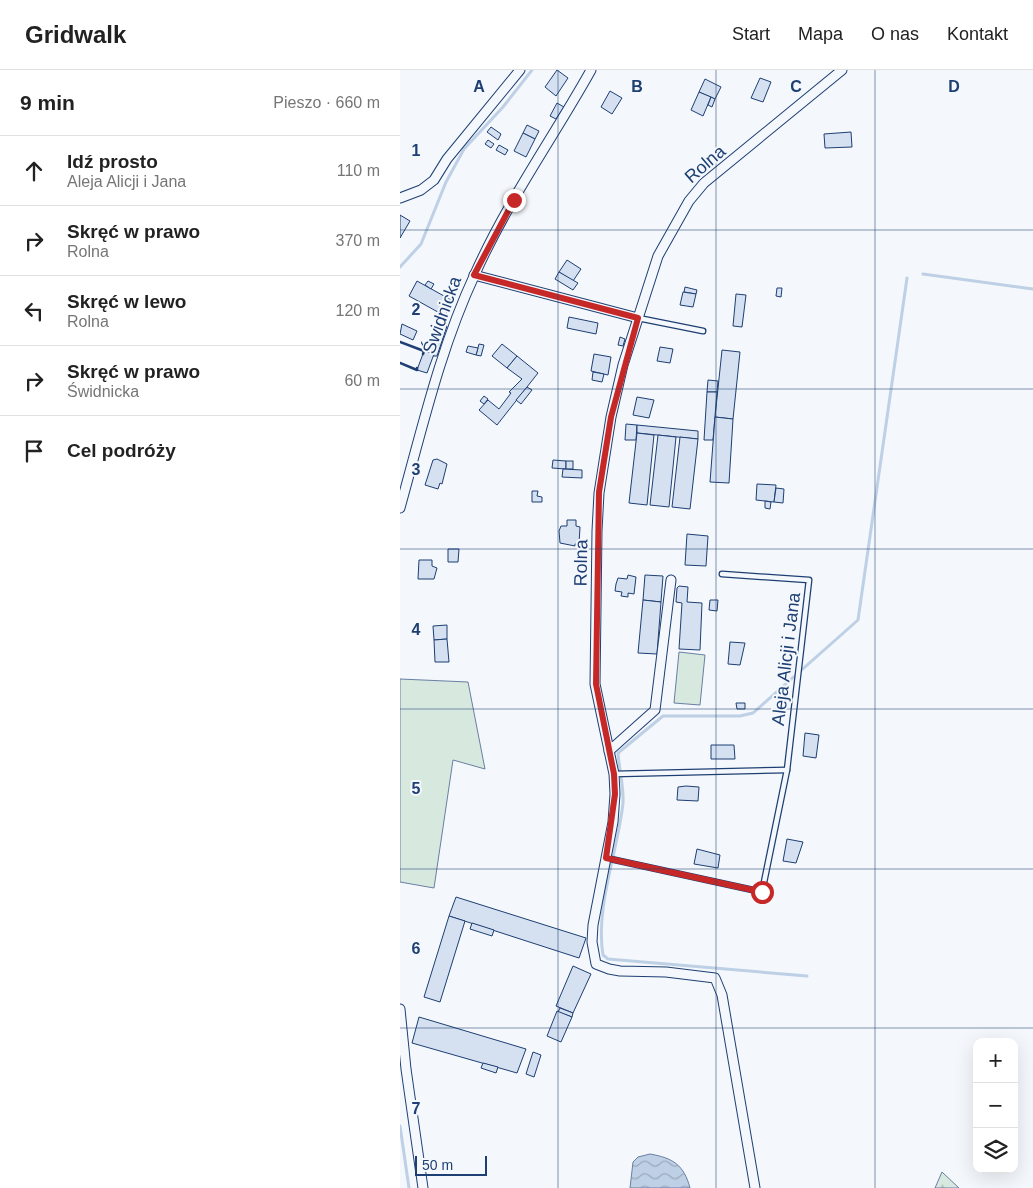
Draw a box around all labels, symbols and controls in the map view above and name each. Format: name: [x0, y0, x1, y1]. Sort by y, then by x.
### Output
text: Gridwalk: [25, 21, 126, 48]
text: Start: [732, 24, 770, 44]
text: Mapa: [798, 24, 843, 44]
text: O nas: [871, 24, 919, 44]
text: Kontakt: [947, 24, 1008, 44]
text: A: [473, 78, 485, 95]
text: B: [631, 78, 643, 95]
text: C: [790, 78, 802, 95]
text: D: [948, 78, 960, 95]
text: 9 min: [20, 91, 75, 114]
text: Pieszo · 660 m: [273, 94, 380, 111]
street label: Rolna: [681, 140, 730, 187]
text: 1: [412, 142, 421, 159]
text: Idź prosto: [67, 151, 158, 172]
icon: ahead: [20, 157, 48, 185]
text: 110 m: [337, 162, 380, 179]
text: Aleja Alicji i Jana: [67, 173, 186, 190]
route end: [503, 189, 526, 212]
text: Skręć w prawo: [67, 221, 200, 242]
icon: right: [20, 227, 48, 255]
text: 370 m: [336, 232, 380, 249]
text: Rolna: [67, 243, 109, 260]
street label: Świdnicka: [418, 272, 466, 356]
text: Skręć w lewo: [67, 291, 186, 312]
icon: left: [20, 297, 48, 325]
text: 2: [412, 301, 421, 318]
text: 120 m: [336, 302, 380, 319]
text: Rolna: [67, 313, 109, 330]
text: Skręć w prawo: [67, 361, 200, 382]
icon: right: [20, 367, 48, 395]
text: 60 m: [344, 372, 380, 389]
text: Świdnicka: [67, 383, 139, 400]
icon: arrive: [20, 437, 48, 465]
text: Cel podróży: [67, 440, 176, 461]
text: 3: [412, 461, 421, 478]
street label: Rolna: [571, 538, 591, 587]
street label: Aleja Alicji i Jana: [768, 590, 804, 727]
text: 4: [412, 621, 421, 638]
text: 5: [412, 780, 421, 797]
route start: [751, 881, 774, 904]
text: 6: [412, 940, 421, 957]
map controls: [973, 1038, 1018, 1173]
button: +: [973, 1038, 1018, 1083]
button: −: [973, 1083, 1018, 1128]
text: 7: [412, 1100, 421, 1117]
button: layers: [973, 1128, 1018, 1173]
scale bar: [415, 1153, 488, 1176]
text: 50 m: [422, 1157, 453, 1173]

